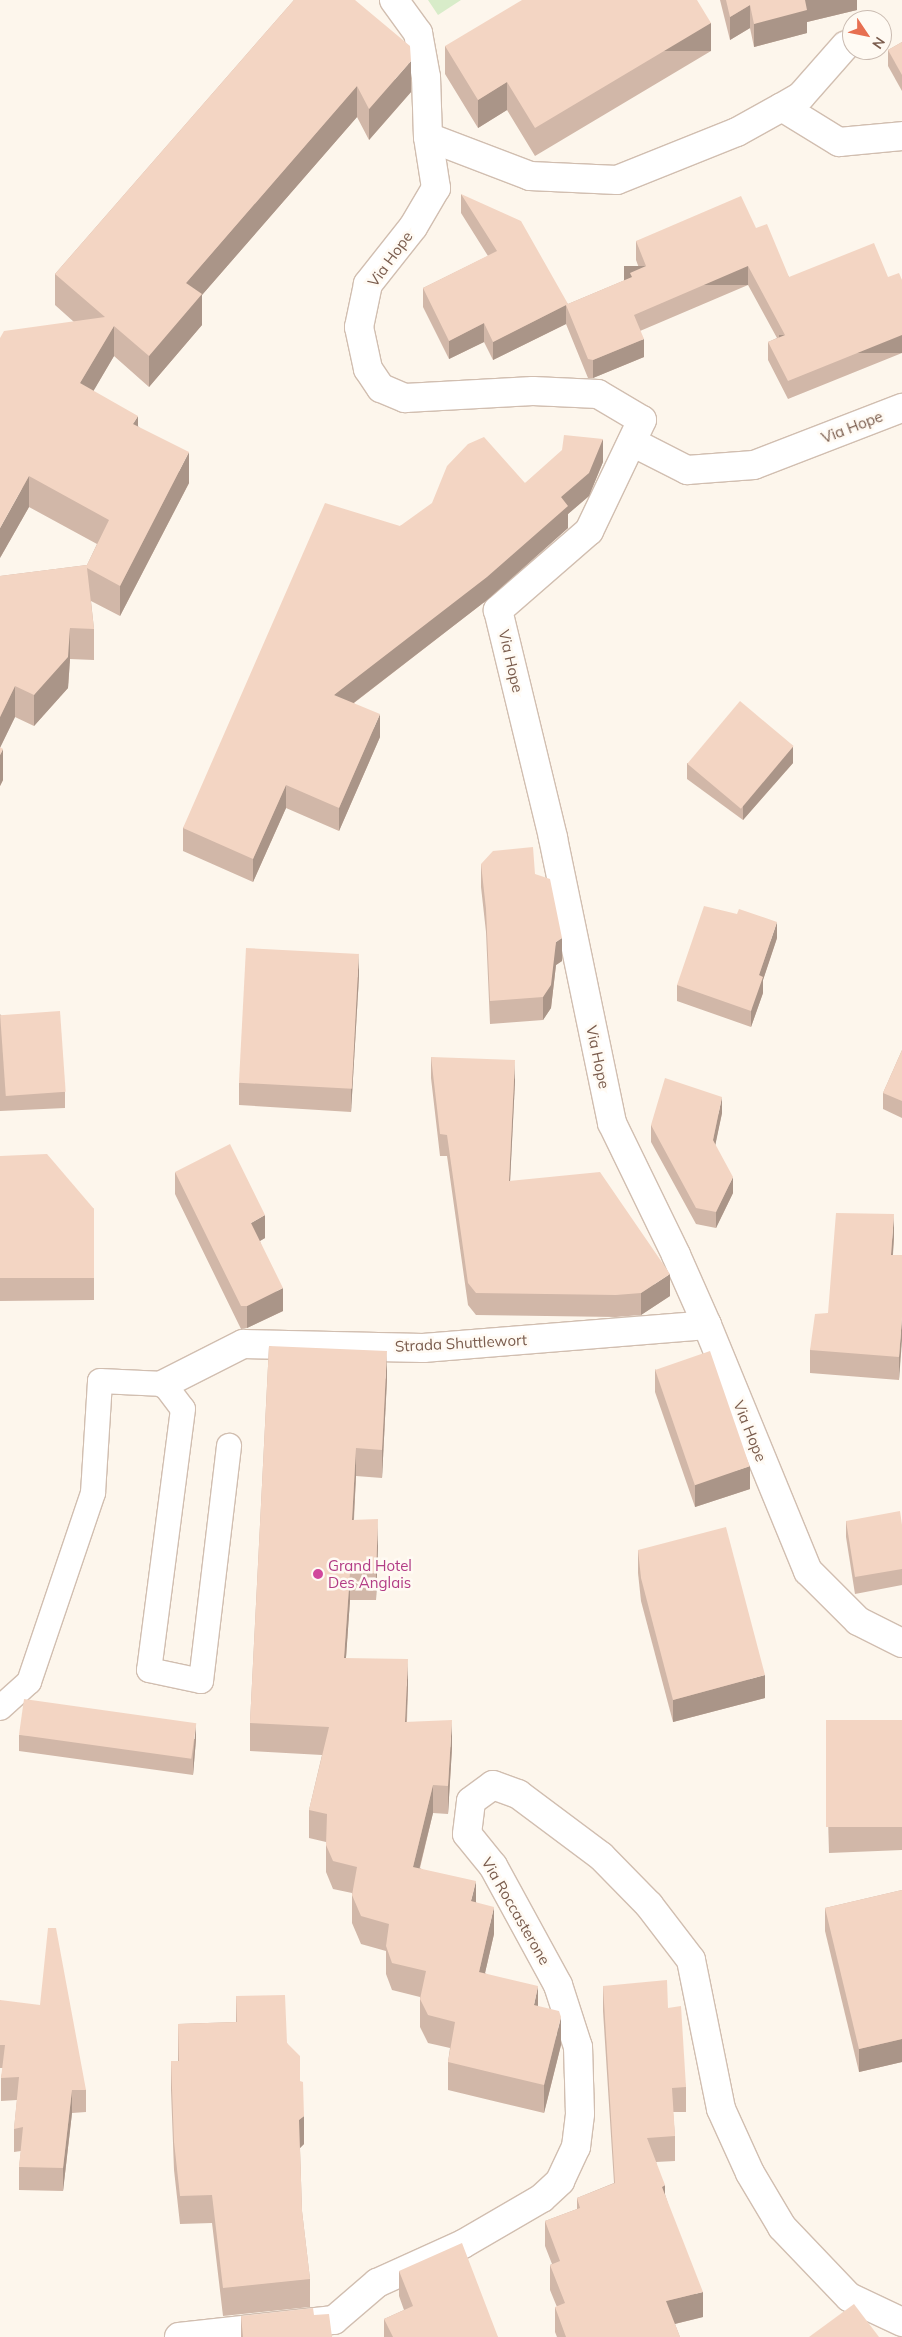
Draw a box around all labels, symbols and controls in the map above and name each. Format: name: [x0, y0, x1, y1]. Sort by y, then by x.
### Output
north arrow: [842, 10, 892, 60]
text: N: [868, 33, 889, 52]
street label: Via Hope: [364, 228, 416, 290]
street label: Via Hope: [819, 407, 885, 447]
street label: Via Hope: [495, 628, 527, 694]
street label: Via Hope: [583, 1024, 613, 1090]
street label: Strada Shuttlewort: [395, 1331, 527, 1355]
street label: Via Hope: [730, 1398, 770, 1464]
place label: Grand Hotel Des Anglais: [328, 1556, 412, 1591]
marker: Grand Hotel Des Anglais: [312, 1568, 324, 1580]
street label: Via Roccasterone: [478, 1854, 554, 1968]

